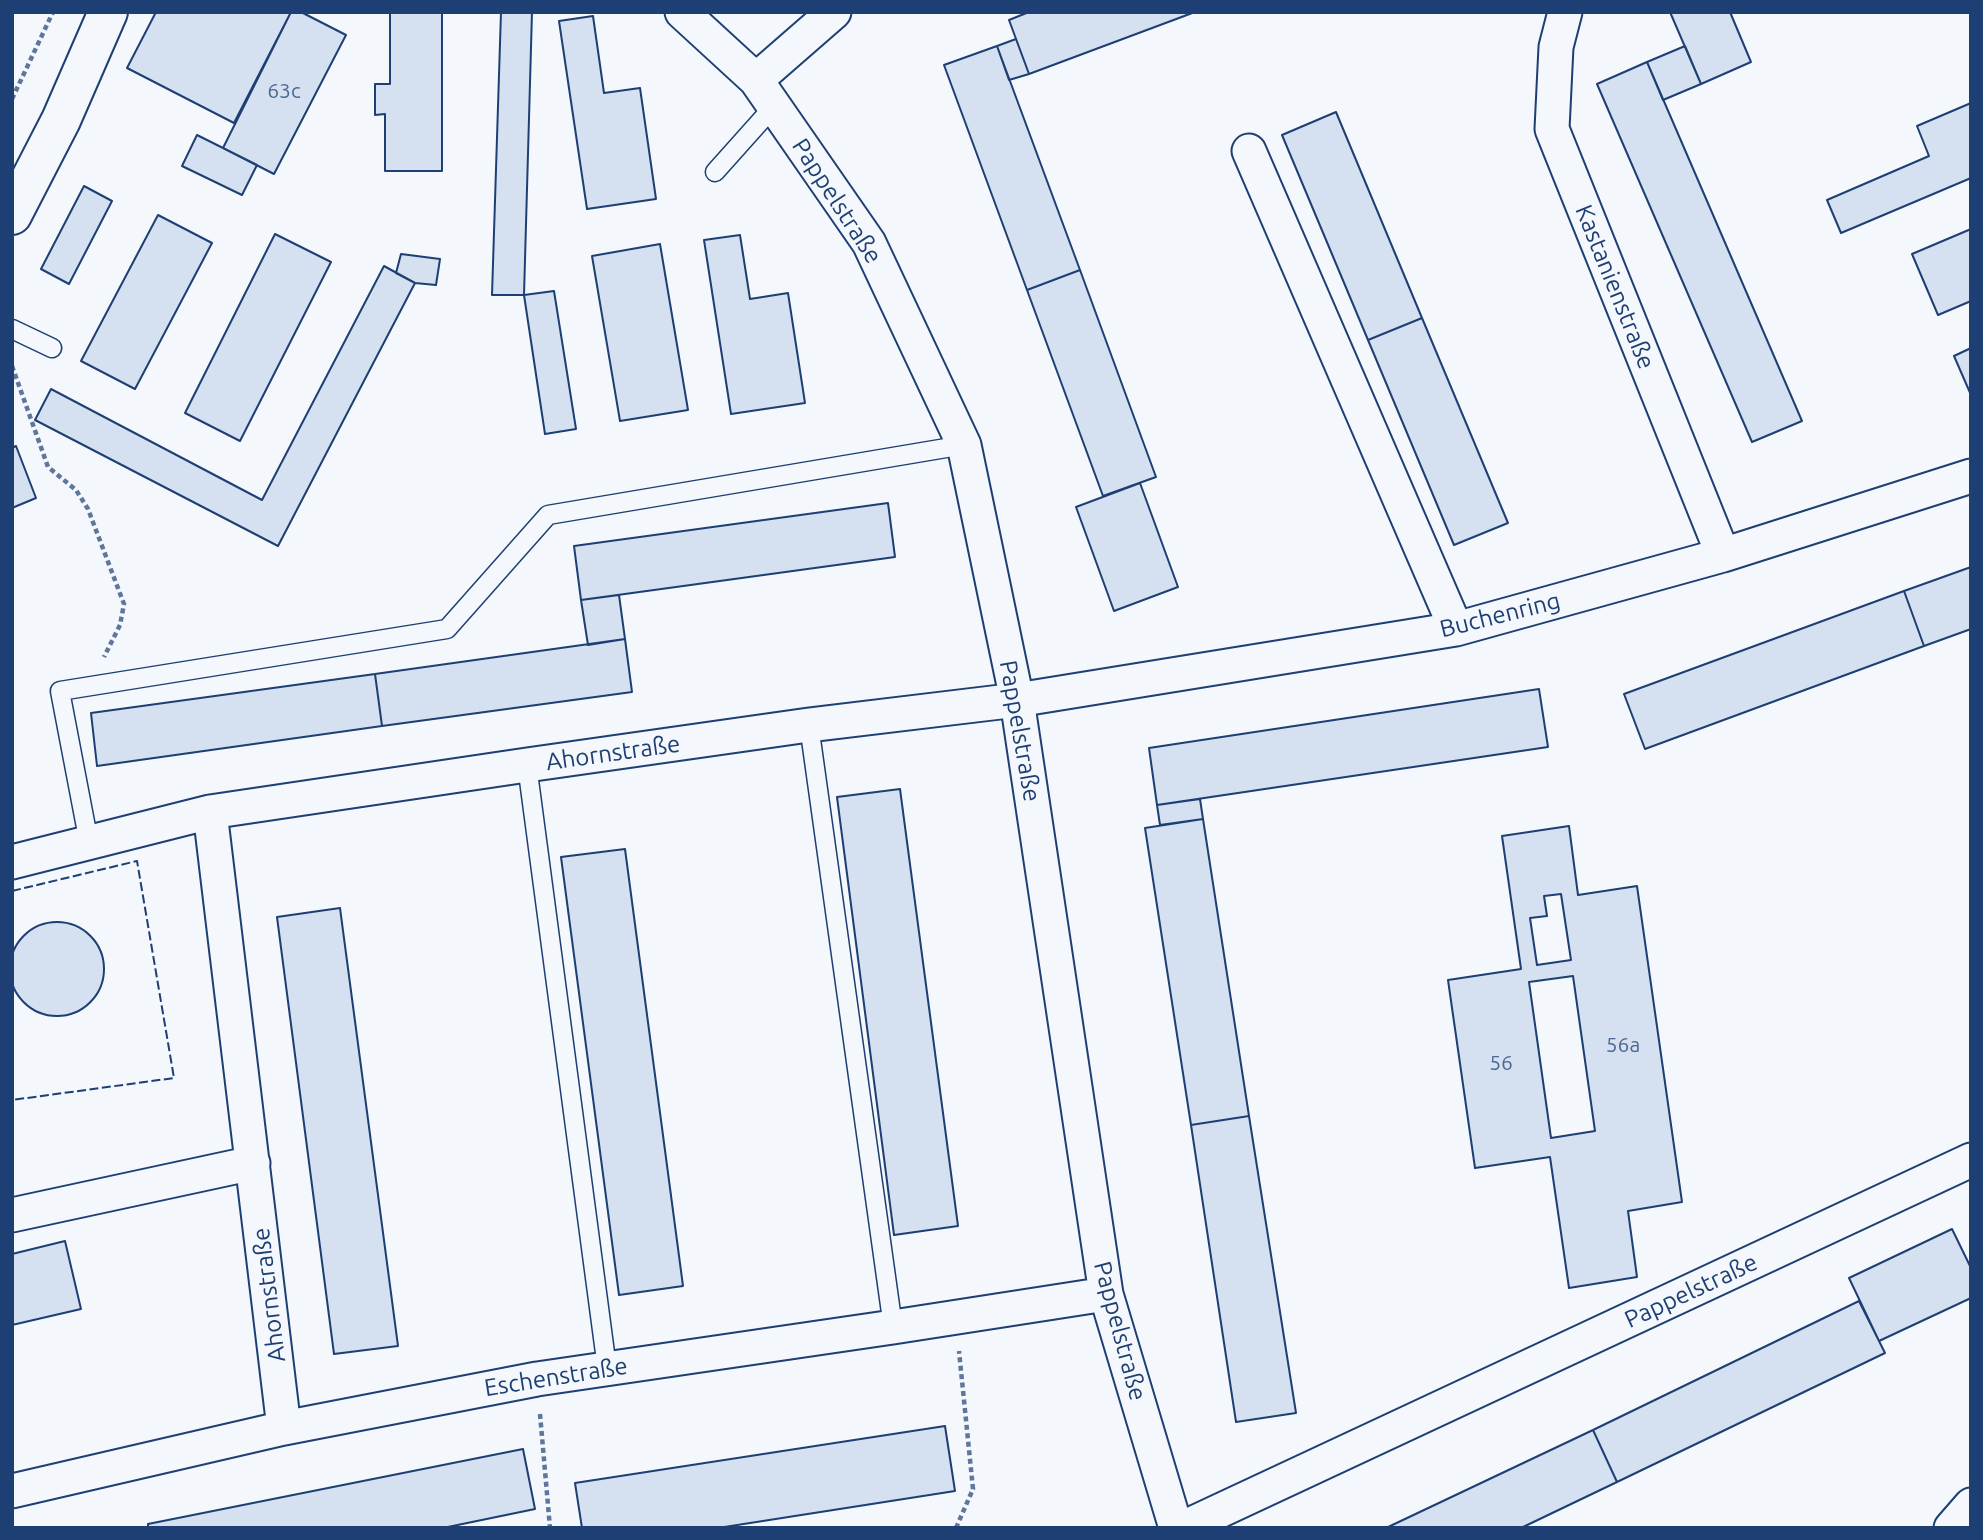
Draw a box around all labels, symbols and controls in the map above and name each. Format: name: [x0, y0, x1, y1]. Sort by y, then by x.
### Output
house number: 63c: [267, 78, 301, 104]
street label: Pappelstraße: [786, 133, 888, 269]
street label: Kastanienstraße: [1569, 201, 1661, 373]
street label: Buchenring: [1437, 586, 1563, 644]
street label: Pappelstraße: [993, 658, 1047, 804]
street label: Ahornstraße: [544, 729, 682, 777]
house number: 56a: [1606, 1032, 1640, 1058]
house number: 56: [1489, 1050, 1513, 1076]
street label: Ahornstraße: [246, 1226, 292, 1364]
street label: Pappelstraße: [1620, 1248, 1762, 1334]
street label: Pappelstraße: [1088, 1258, 1152, 1404]
street label: Eschenstraße: [482, 1351, 630, 1403]

